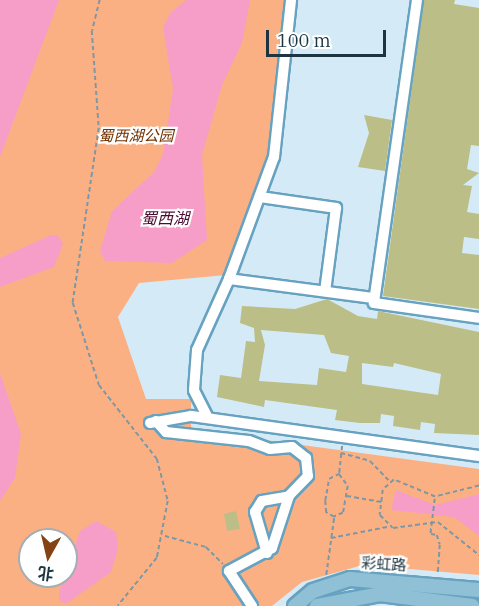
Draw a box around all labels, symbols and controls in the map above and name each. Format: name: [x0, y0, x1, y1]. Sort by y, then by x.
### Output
scale bar: [269, 18, 389, 56]
text: 100 m: [277, 29, 331, 52]
park label: 蜀西湖公园: [99, 127, 173, 145]
water label: 蜀西湖: [141, 208, 189, 228]
north arrow: [18, 528, 78, 588]
street label: 彩虹路: [361, 554, 407, 574]
text: 北: [36, 563, 55, 585]

